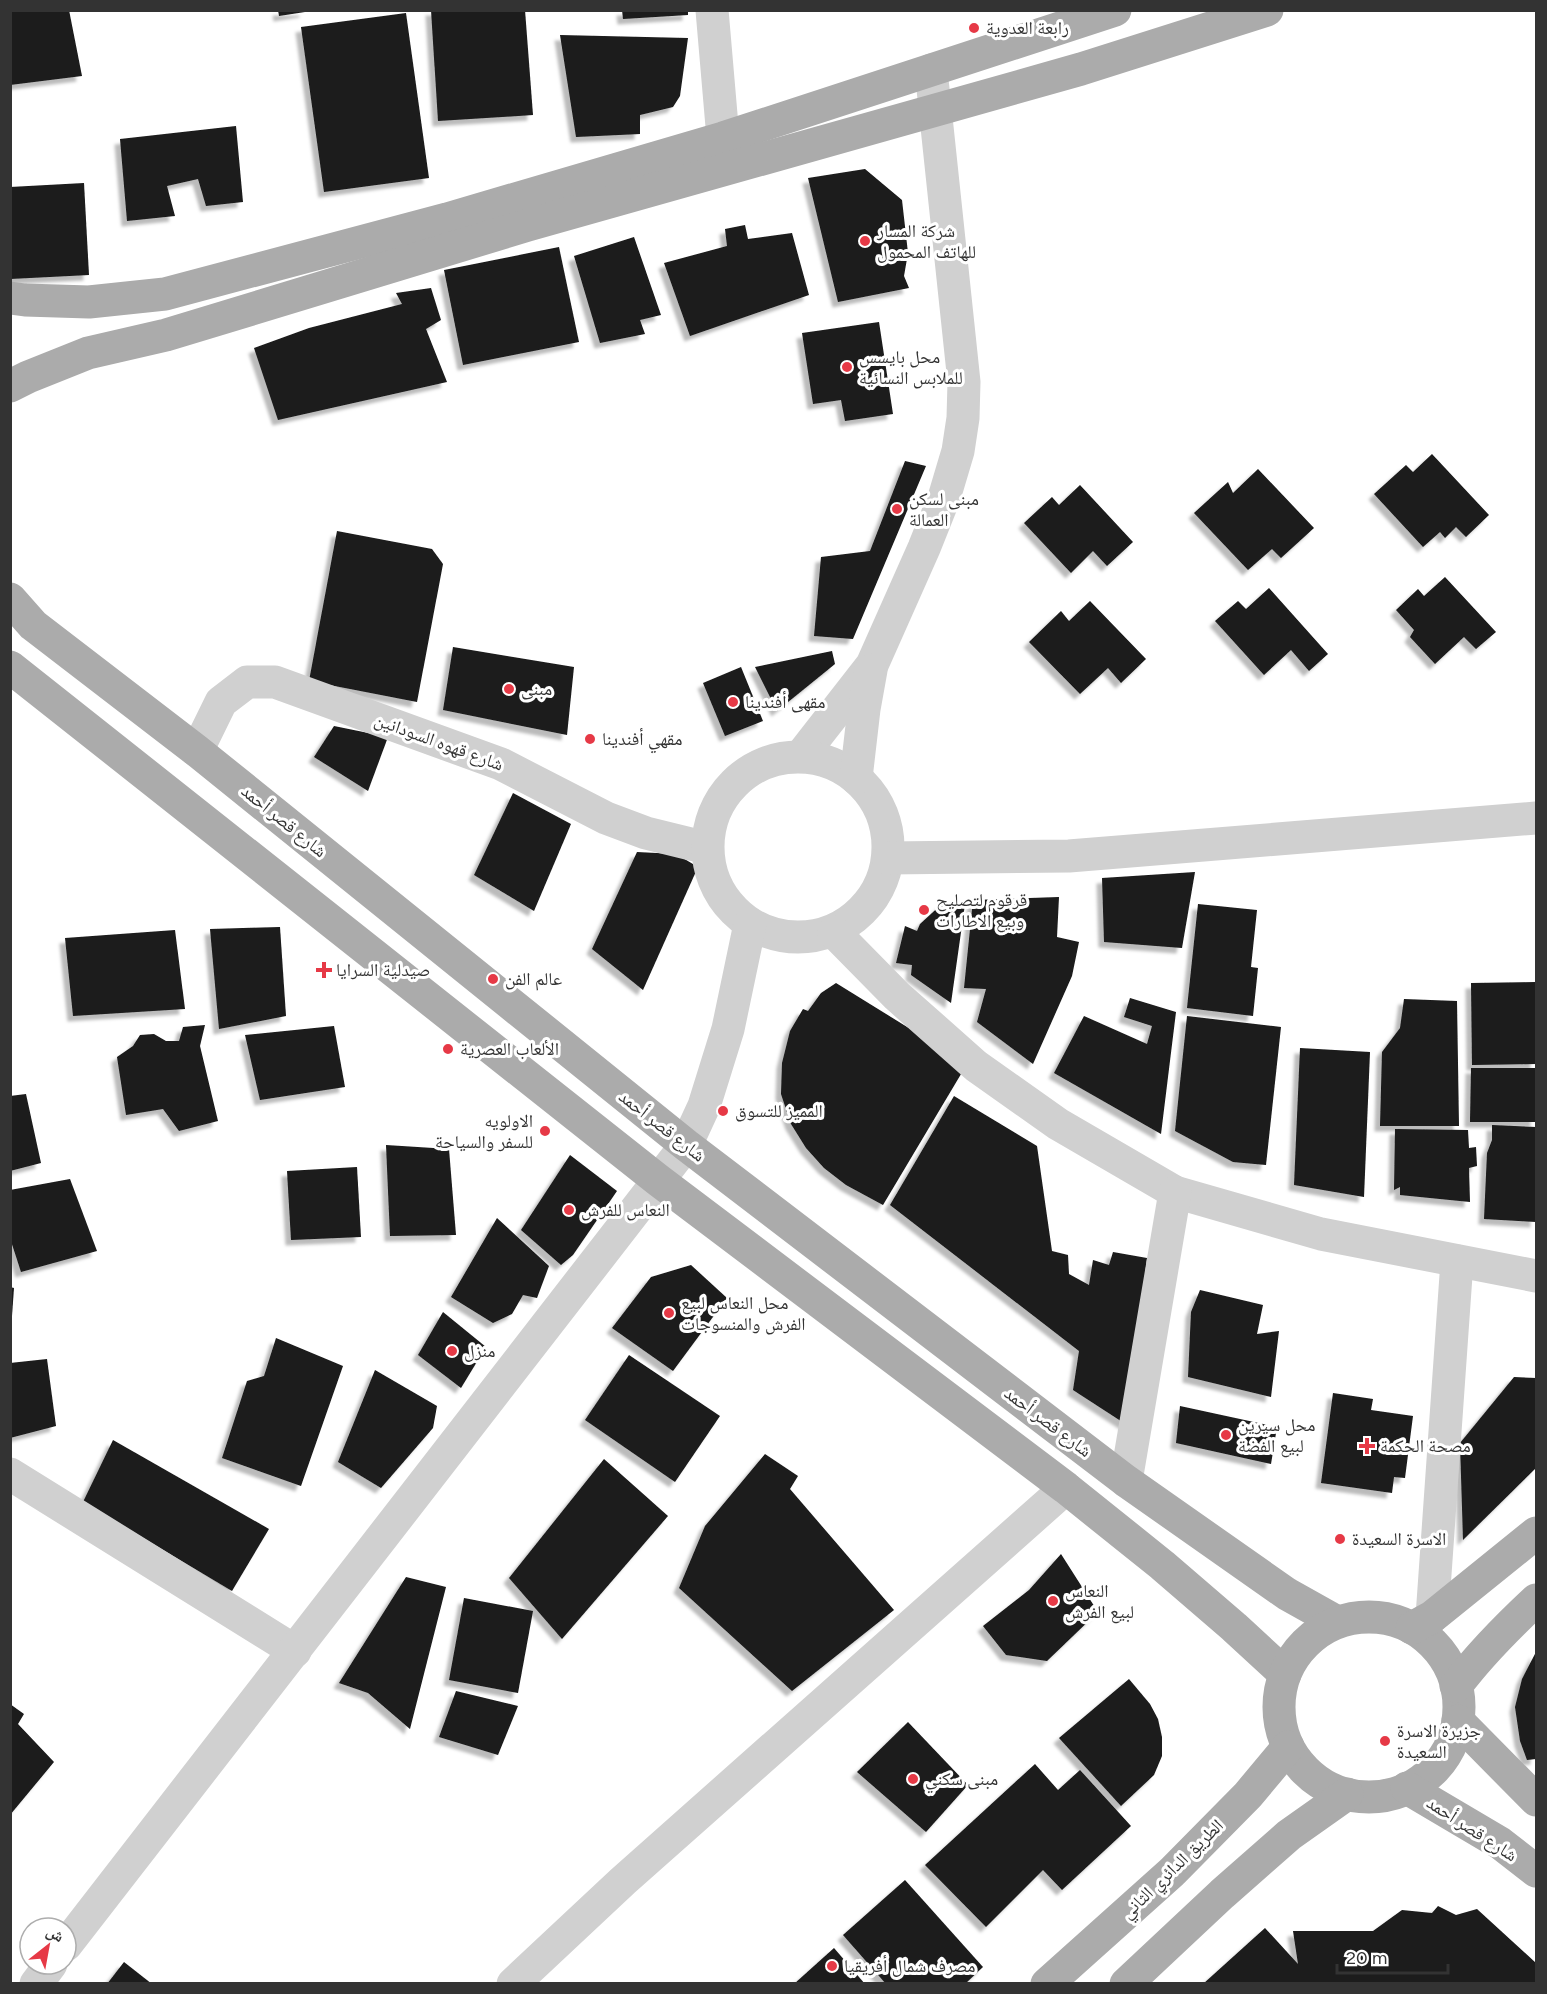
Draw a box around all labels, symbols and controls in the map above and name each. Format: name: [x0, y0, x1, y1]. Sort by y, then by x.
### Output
place label: رابعة العدوية: [986, 17, 1069, 39]
marker: رابعة العدوية: [967, 21, 981, 35]
place label: شركة المسار للهاتف المحمول: [876, 220, 976, 263]
marker: شركة المسار للهاتف المحمول: [858, 234, 872, 248]
place label: محل بايسس للملابس النسائية: [859, 346, 963, 389]
marker: محل بايسس للملابس النسائية: [840, 360, 854, 374]
place label: مبنى لسكن العمالة: [909, 488, 979, 531]
marker: مبنى لسكن العمالة: [890, 502, 904, 516]
place label: مبنى: [521, 678, 552, 700]
marker: مبنى: [502, 682, 516, 696]
place label: مقهى أفندينا: [745, 691, 825, 713]
marker: مقهى أفندينا: [726, 695, 740, 709]
street label: شارع قهوه السودانين: [372, 708, 506, 776]
place label: مقهي أفندينا: [602, 728, 682, 754]
marker: مقهي أفندينا: [583, 732, 597, 746]
street label: شارع قصر أحمد: [237, 780, 331, 862]
place label: قرقوم لتصليح وبيع الاطارات: [936, 889, 1027, 933]
marker: قرقوم لتصليح وبيع الاطارات: [917, 903, 931, 917]
place label: صيدلية السرايا: [336, 959, 430, 981]
marker: صيدلية السرايا: [317, 963, 331, 977]
place label: عالم الفن: [505, 968, 562, 991]
marker: عالم الفن: [486, 972, 500, 986]
place label: الألعاب العصرية: [460, 1038, 559, 1060]
marker: الألعاب العصرية: [441, 1042, 455, 1056]
street label: شارع قصر أحمد: [614, 1085, 710, 1167]
place label: المميز للتسوق: [735, 1100, 823, 1122]
marker: المميز للتسوق: [716, 1104, 730, 1118]
place label: الاولويه للسفر والسياحة: [435, 1110, 533, 1153]
marker: الاولويه للسفر والسياحة: [538, 1124, 552, 1138]
place label: النعاس للفرش: [581, 1199, 670, 1221]
marker: النعاس للفرش: [562, 1203, 576, 1217]
place label: محل النعاس لبيع الفرش والمنسوجات: [681, 1292, 806, 1335]
marker: محل النعاس لبيع الفرش والمنسوجات: [662, 1306, 676, 1320]
place label: منزل: [464, 1340, 495, 1362]
marker: منزل: [445, 1344, 459, 1358]
street label: شارع قصر أحمد: [1000, 1382, 1096, 1462]
place label: محل سيرين لبيع الفضة: [1238, 1414, 1316, 1458]
marker: محل سيرين لبيع الفضة: [1219, 1428, 1233, 1442]
place label: مصحة الحكمة: [1380, 1435, 1471, 1457]
marker: مصحة الحكمة: [1358, 1437, 1376, 1455]
place label: الاسرة السعيدة: [1352, 1528, 1446, 1550]
marker: الاسرة السعيدة: [1333, 1532, 1347, 1546]
place label: النعاس لبيع الفرش: [1065, 1580, 1134, 1624]
marker: النعاس لبيع الفرش: [1046, 1594, 1060, 1608]
place label: جزيرة الاسرة السعيدة: [1397, 1720, 1481, 1763]
marker: جزيرة الاسرة السعيدة: [1378, 1734, 1392, 1748]
place label: مبنى سكني: [925, 1768, 998, 1794]
marker: مبنى سكني: [906, 1772, 920, 1786]
street label: شارع قصر أحمد: [1423, 1792, 1521, 1866]
street label: الطريق الدائري الثاني: [1116, 1815, 1230, 1926]
north arrow: [18, 1916, 78, 1976]
text: ش: [43, 1921, 68, 1946]
scale bar: [1337, 1937, 1448, 1975]
text: 20 m: [1346, 1947, 1387, 1969]
place label: مصرف شمال أفريقيا: [844, 1955, 975, 1977]
marker: مصرف شمال أفريقيا: [825, 1959, 839, 1973]

